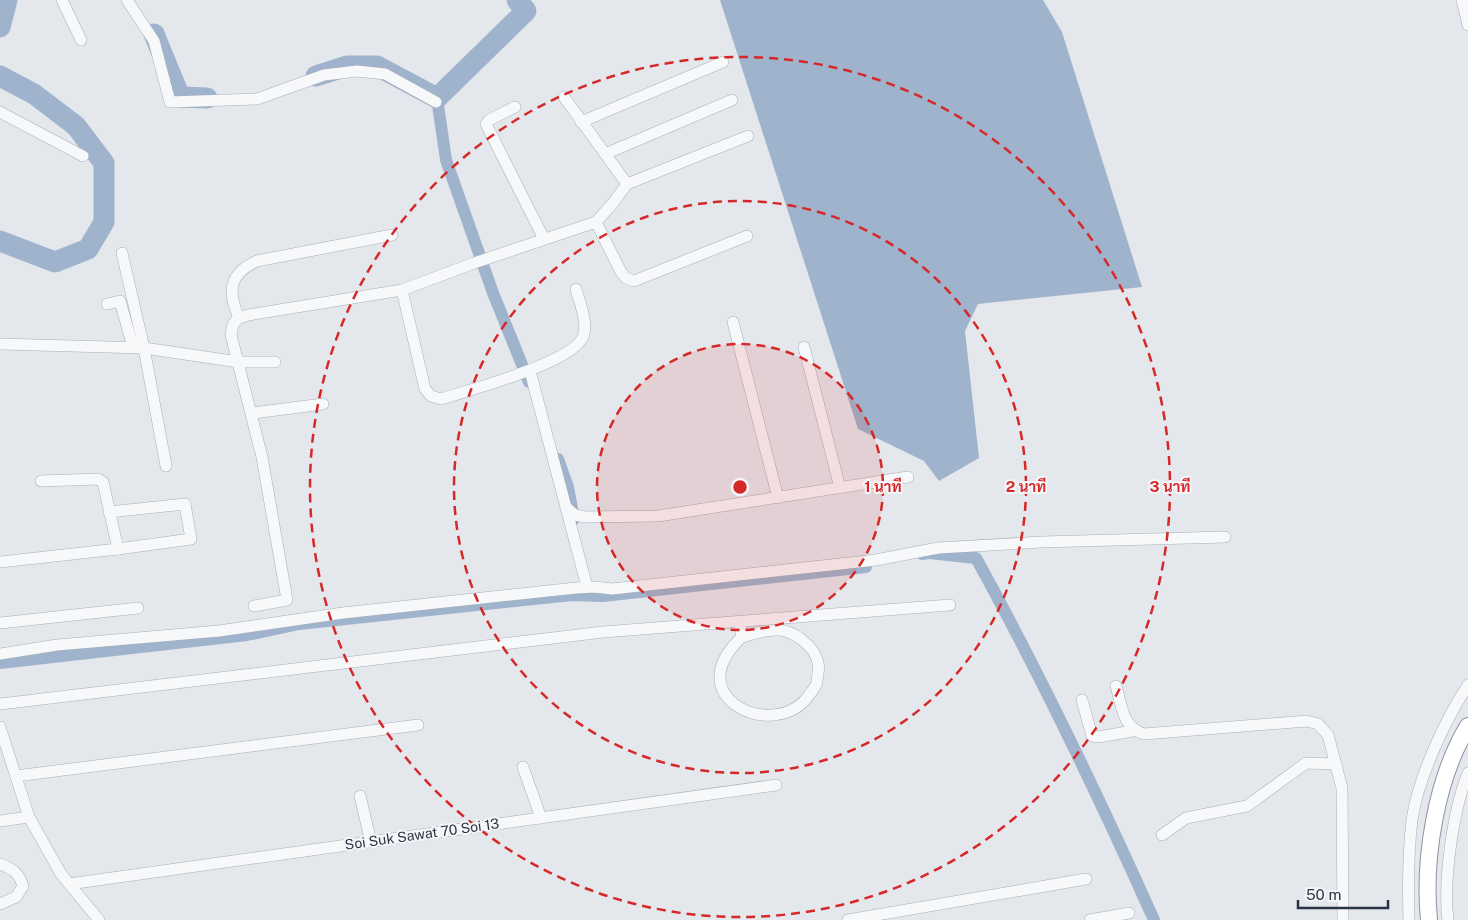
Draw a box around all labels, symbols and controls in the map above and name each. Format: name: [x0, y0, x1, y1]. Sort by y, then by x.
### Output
text: 1 นาที: [864, 477, 902, 495]
text: 2 นาที: [1006, 477, 1046, 495]
text: 3 นาที: [1150, 477, 1191, 495]
centre of rings: [731, 478, 749, 496]
street label: Soi Suk Sawat 70 Soi 13: [344, 815, 500, 853]
scale bar: [1298, 878, 1388, 910]
text: 50 m: [1306, 886, 1341, 903]

